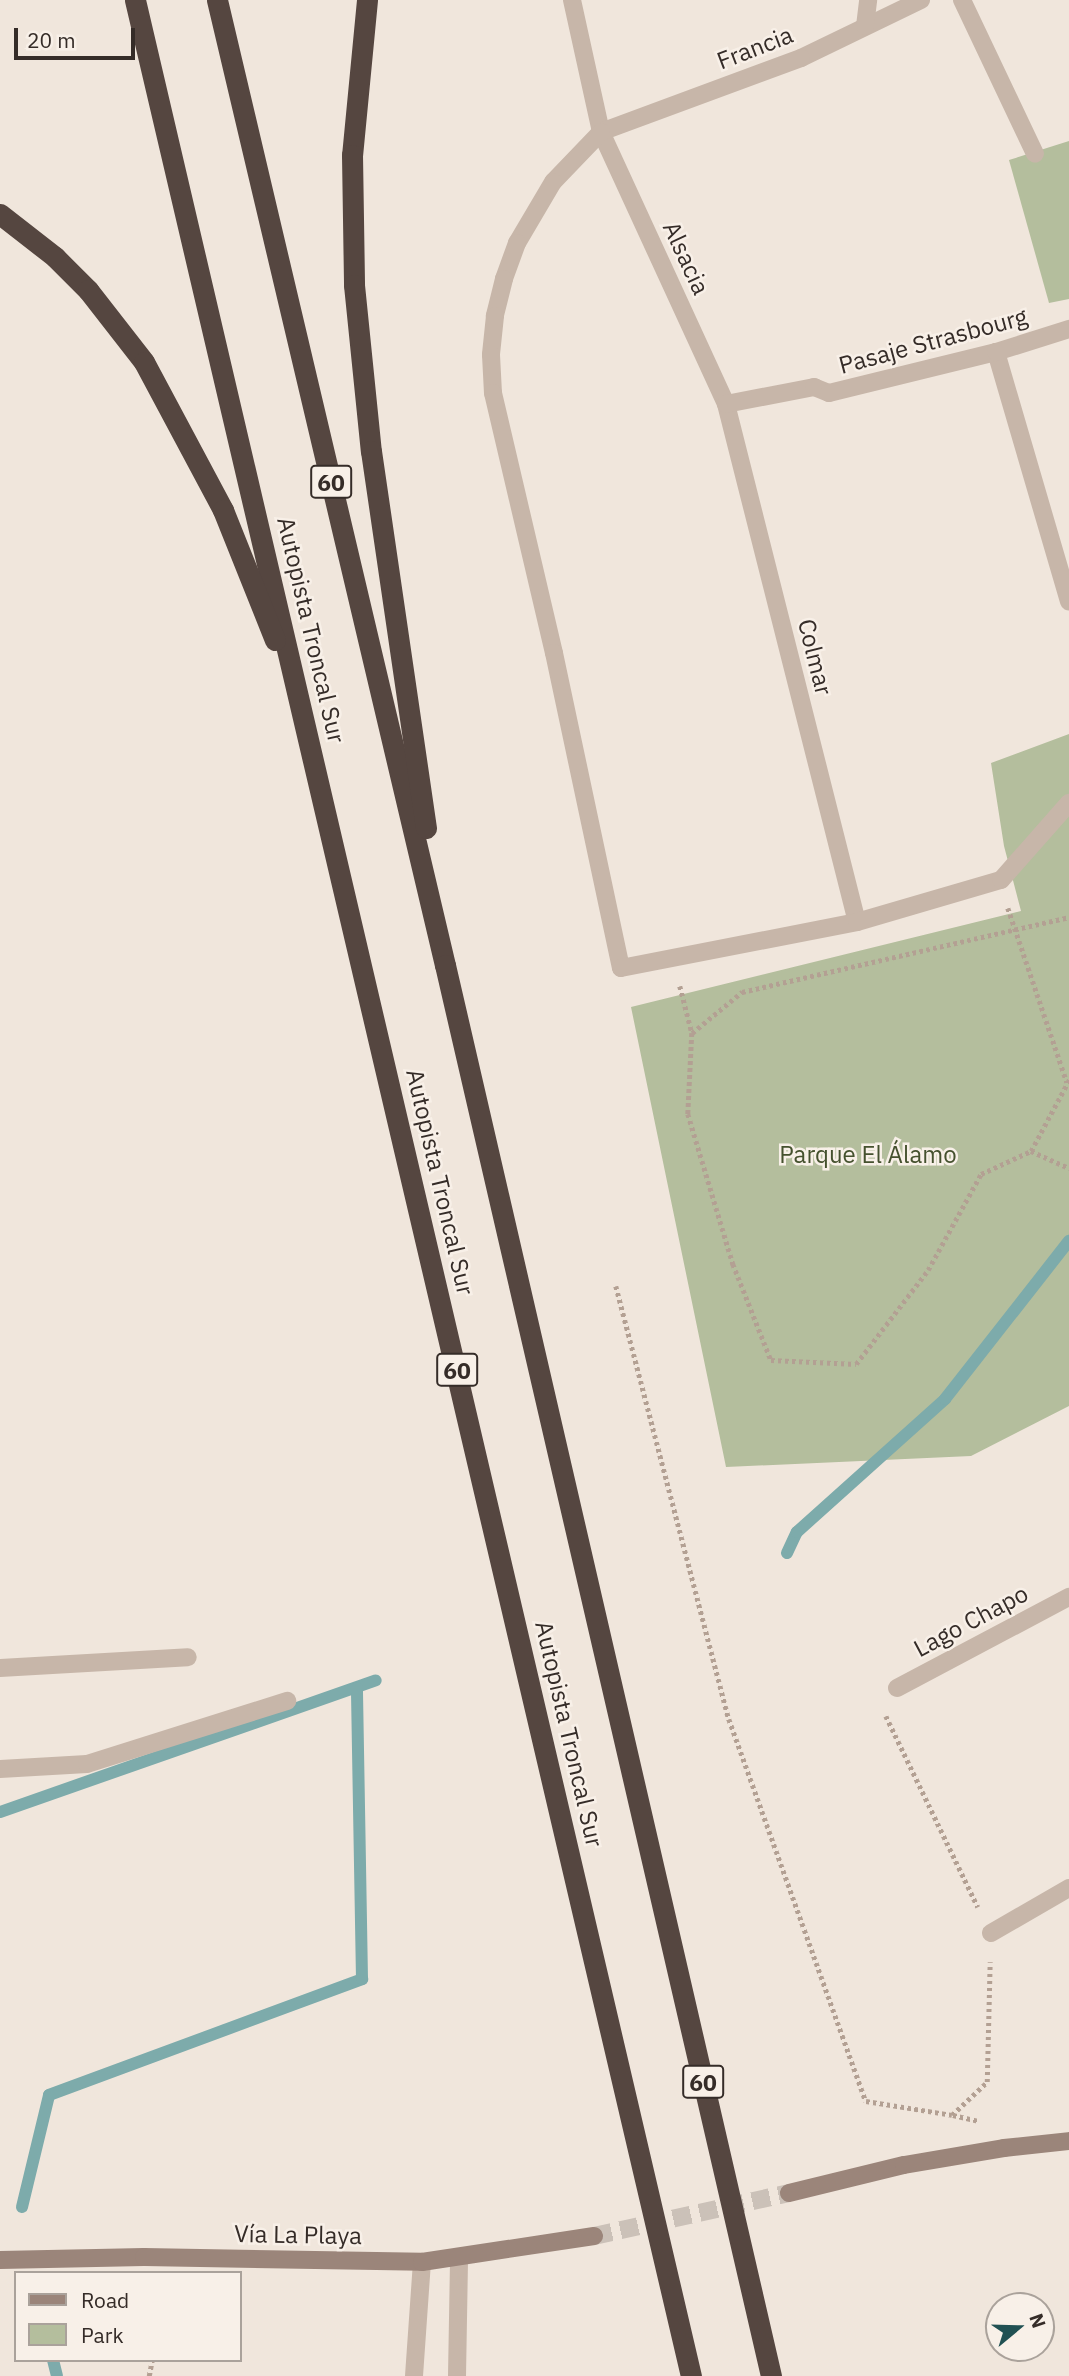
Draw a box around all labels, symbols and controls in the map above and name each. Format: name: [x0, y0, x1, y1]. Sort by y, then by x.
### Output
scale bar: [18, 14, 138, 58]
street label: Francia: [713, 20, 797, 76]
text: 20 m: [27, 26, 76, 54]
street label: Alsacia: [657, 217, 715, 299]
street label: Pasaje Strasbourg: [836, 302, 1030, 380]
road number: 60: [310, 462, 352, 502]
street label: Autopista Troncal Sur: [271, 514, 351, 746]
street label: Colmar: [792, 616, 838, 698]
street label: Autopista Troncal Sur: [400, 1066, 480, 1298]
park label: Parque El Álamo: [779, 1141, 957, 1169]
road number: 60: [436, 1350, 478, 1390]
street label: Lago Chapo: [909, 1579, 1033, 1663]
street label: Autopista Troncal Sur: [529, 1618, 609, 1850]
road number: 60: [682, 2062, 724, 2102]
street label: Vía La Playa: [234, 2219, 362, 2251]
legend: [14, 2271, 242, 2362]
text: Road: [81, 2286, 129, 2314]
north arrow: [985, 2292, 1055, 2362]
text: N: [1024, 2310, 1052, 2331]
text: Park: [81, 2321, 124, 2349]

